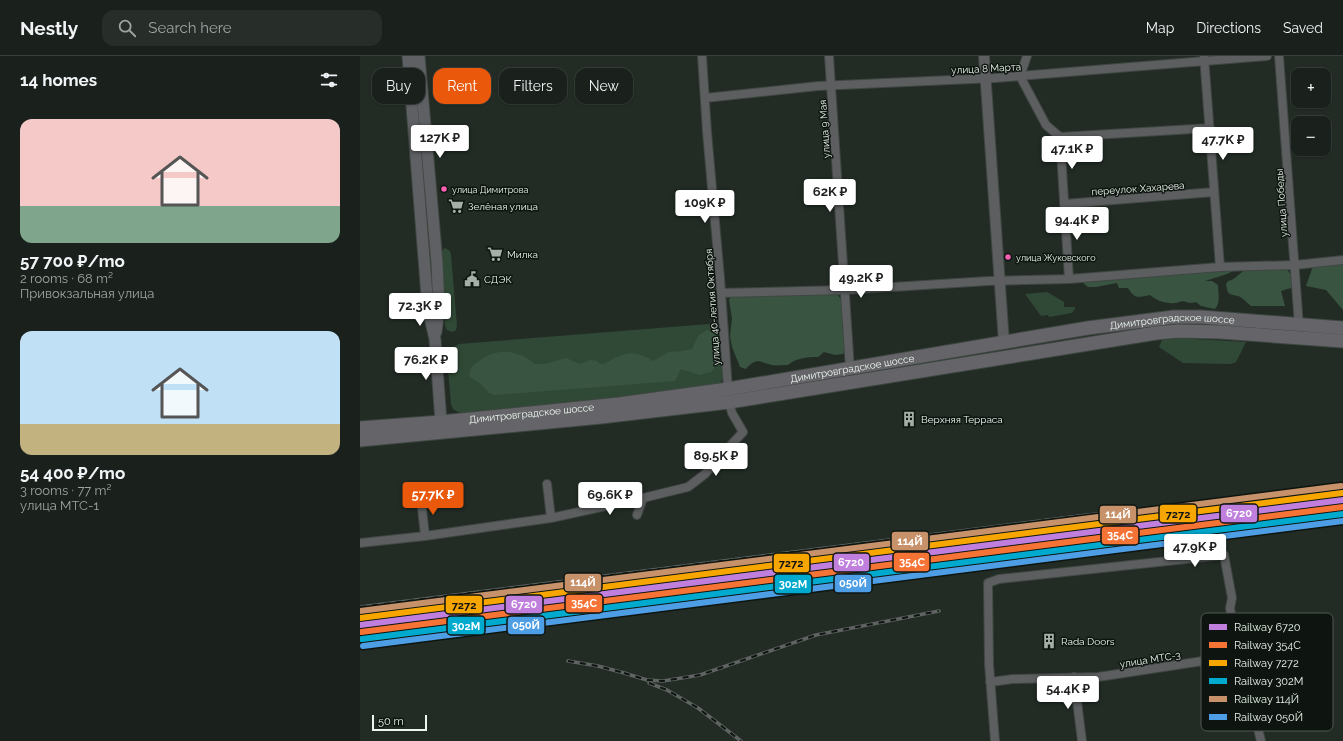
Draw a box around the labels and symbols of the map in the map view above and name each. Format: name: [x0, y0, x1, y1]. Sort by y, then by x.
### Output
street label: улица 8 Марта: [951, 61, 1021, 76]
street label: улица 9 Мая: [817, 99, 832, 159]
pin: 127K ₽: [407, 125, 473, 159]
pin: 47.7K ₽: [1186, 127, 1260, 161]
pin: 47.1K ₽: [1035, 136, 1109, 170]
street label: улица Победы: [1274, 168, 1289, 237]
pin: 62K ₽: [802, 179, 858, 213]
street label: переулок Хахарева: [1091, 180, 1185, 197]
marker: улица Димитрова: [439, 184, 449, 194]
place label: улица Димитрова: [452, 185, 529, 195]
pin: 109K ₽: [672, 190, 738, 224]
supermarket icon: Зелёная улица: [447, 197, 465, 215]
place label: Зелёная улица: [468, 201, 538, 212]
pin: 94.4K ₽: [1040, 207, 1114, 241]
supermarket icon: Милка: [486, 245, 504, 263]
street label: улица 40-летия Октября: [703, 248, 722, 366]
place label: Милка: [507, 249, 538, 260]
marker: улица Жуковского: [1003, 252, 1013, 262]
place label: улица Жуковского: [1016, 253, 1096, 263]
pin: 49.2K ₽: [824, 265, 898, 299]
public building icon: СДЭК: [463, 270, 481, 288]
place label: СДЭК: [484, 274, 512, 285]
pin: 72.3K ₽: [383, 293, 457, 327]
street label: Димитровградское шоссе: [1109, 312, 1235, 331]
pin: 76.2K ₽: [389, 347, 463, 381]
street label: Димитровградское шоссе: [789, 353, 915, 384]
street label: Димитровградское шоссе: [468, 402, 595, 425]
building icon: Верхняя Терраса: [900, 410, 918, 428]
place label: Верхняя Терраса: [921, 414, 1003, 425]
pin: 89.5K ₽: [679, 443, 753, 477]
pin: 57.7K ₽: [396, 482, 470, 516]
pin: 69.6K ₽: [573, 482, 647, 516]
line badge: 7272: [1159, 504, 1197, 523]
line badge: 6720: [1220, 504, 1258, 523]
line badge: 114Й: [1099, 505, 1137, 524]
text: 6720: [1226, 507, 1252, 520]
text: 114Й: [1105, 508, 1131, 521]
text: 7272: [1166, 508, 1190, 521]
line badge: 354С: [1101, 526, 1139, 545]
text: 354С: [1107, 529, 1133, 542]
line badge: 114Й: [891, 531, 929, 551]
pin: 47.9K ₽: [1158, 534, 1232, 568]
text: 114Й: [897, 535, 923, 548]
line badge: 354С: [893, 552, 930, 572]
line badge: 7272: [773, 553, 810, 573]
line badge: 6720: [833, 553, 870, 572]
text: 6720: [838, 556, 864, 569]
text: 354С: [899, 556, 925, 569]
text: 7272: [779, 557, 803, 570]
line badge: 114Й: [564, 573, 602, 592]
line badge: 302М: [774, 574, 812, 594]
line badge: 050Й: [834, 574, 872, 593]
text: 114Й: [570, 576, 596, 589]
text: 050Й: [839, 577, 867, 590]
text: 302М: [779, 578, 807, 591]
line badge: 354С: [565, 594, 603, 613]
line badge: 7272: [445, 595, 483, 614]
line badge: 6720: [505, 595, 543, 614]
text: 354С: [571, 597, 597, 610]
text: 6720: [511, 598, 537, 611]
text: 7272: [452, 599, 476, 612]
legend: [1201, 613, 1333, 731]
line badge: 302М: [447, 616, 485, 635]
line badge: 050Й: [507, 616, 545, 635]
text: 050Й: [512, 619, 540, 632]
text: 302М: [452, 620, 480, 633]
text: Railway 6720: [1234, 621, 1301, 634]
building icon: Rada Doors: [1040, 632, 1058, 650]
place label: Rada Doors: [1061, 636, 1115, 647]
text: Railway 354С: [1234, 639, 1301, 652]
street label: улица МТС-3: [1119, 649, 1181, 670]
text: Railway 7272: [1234, 657, 1299, 670]
text: Railway 302М: [1234, 675, 1303, 688]
pin: 54.4K ₽: [1031, 676, 1105, 710]
text: Railway 114Й: [1234, 693, 1299, 706]
text: Railway 050Й: [1234, 711, 1303, 724]
scale bar: [372, 713, 427, 732]

